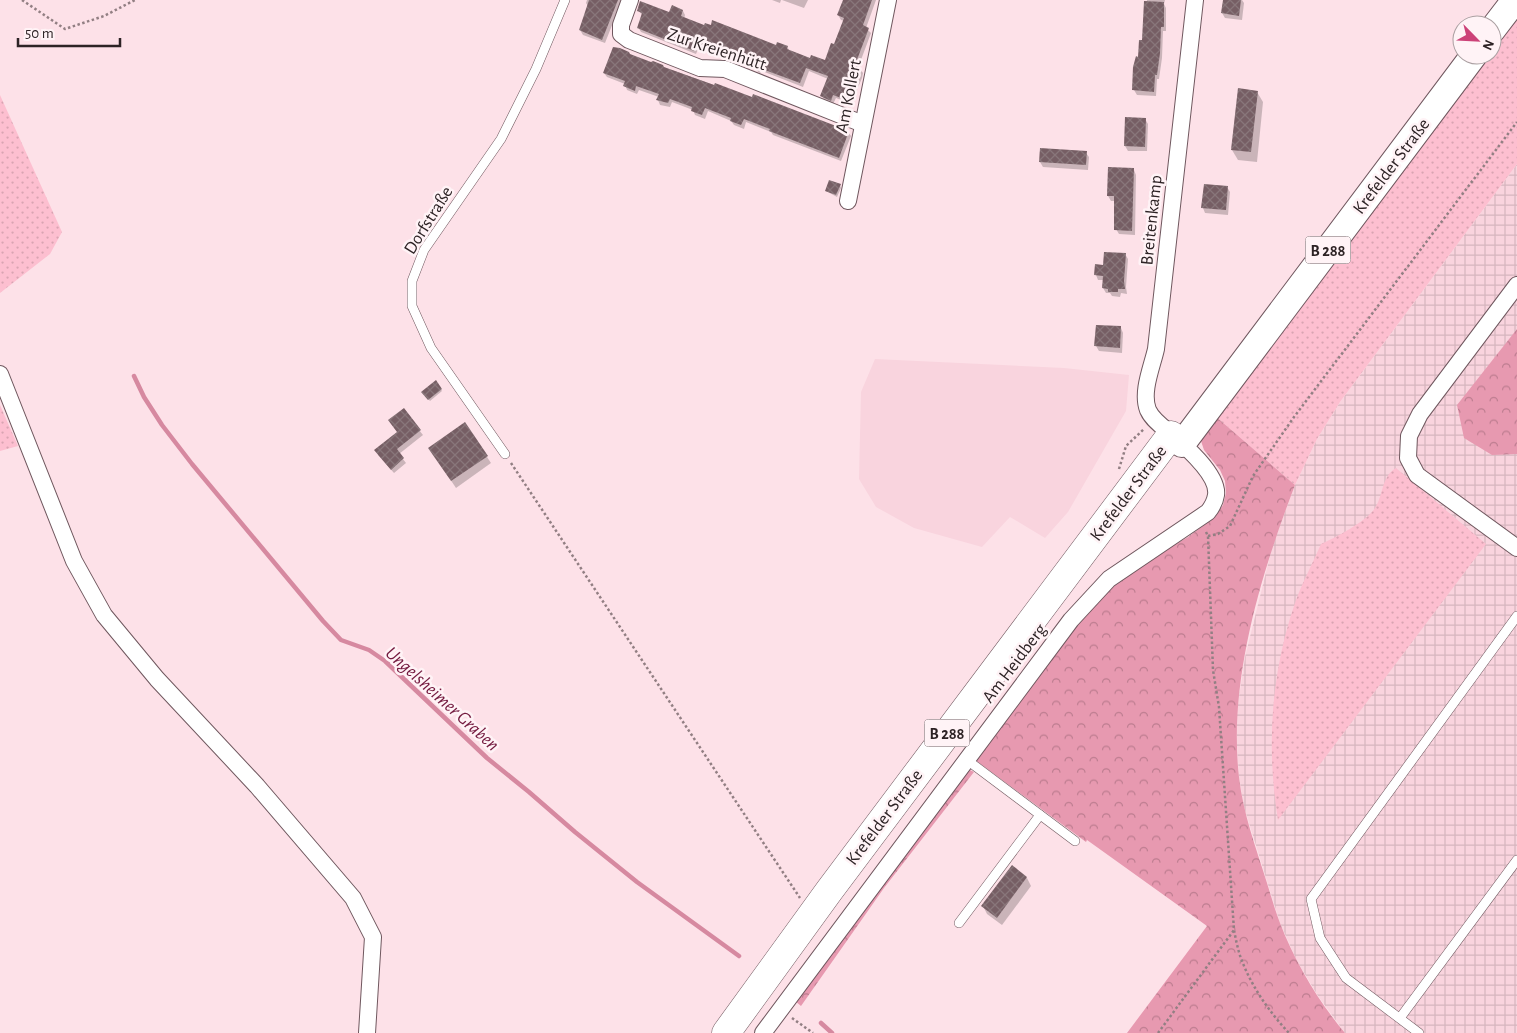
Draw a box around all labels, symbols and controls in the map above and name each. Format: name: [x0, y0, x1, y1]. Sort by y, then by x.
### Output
scale bar: [18, 15, 120, 47]
north arrow: [1452, 15, 1502, 65]
text: 50 m: [25, 26, 54, 41]
street label: Zur Kreienhütt: [665, 26, 769, 74]
text: N: [1480, 38, 1496, 52]
street label: Am Kollert: [833, 58, 865, 135]
street label: Krefelder Straße: [1350, 115, 1433, 218]
street label: Breitenkamp: [1138, 174, 1166, 266]
street label: Dorfstraße: [401, 183, 457, 258]
road number: B 288: [1306, 236, 1350, 264]
street label: Krefelder Straße: [1087, 442, 1170, 545]
street label: Am Heidberg: [979, 621, 1050, 706]
water label: Ungelsheimer Graben: [382, 643, 502, 755]
road number: B 288: [924, 720, 970, 746]
street label: Krefelder Straße: [843, 766, 926, 869]

